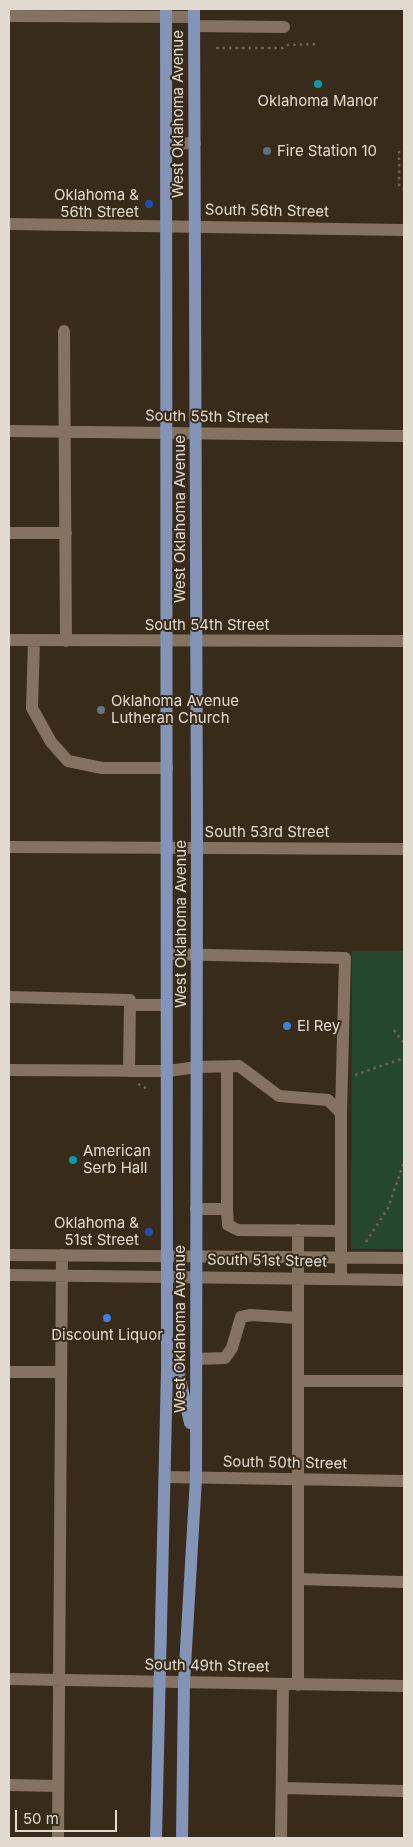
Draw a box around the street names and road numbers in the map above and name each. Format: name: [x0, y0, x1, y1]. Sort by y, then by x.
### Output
street label: West Oklahoma Avenue: [169, 30, 187, 198]
street label: South 56th Street: [205, 201, 329, 221]
street label: South 55th Street: [145, 407, 269, 427]
street label: West Oklahoma Avenue: [171, 435, 189, 603]
street label: South 54th Street: [145, 616, 269, 634]
street label: South 53rd Street: [205, 823, 329, 841]
street label: West Oklahoma Avenue: [172, 840, 190, 1008]
street label: West Oklahoma Avenue: [171, 1245, 189, 1413]
street label: South 51st Street: [207, 1251, 327, 1271]
street label: South 50th Street: [223, 1453, 347, 1473]
street label: South 49th Street: [144, 1656, 270, 1676]

